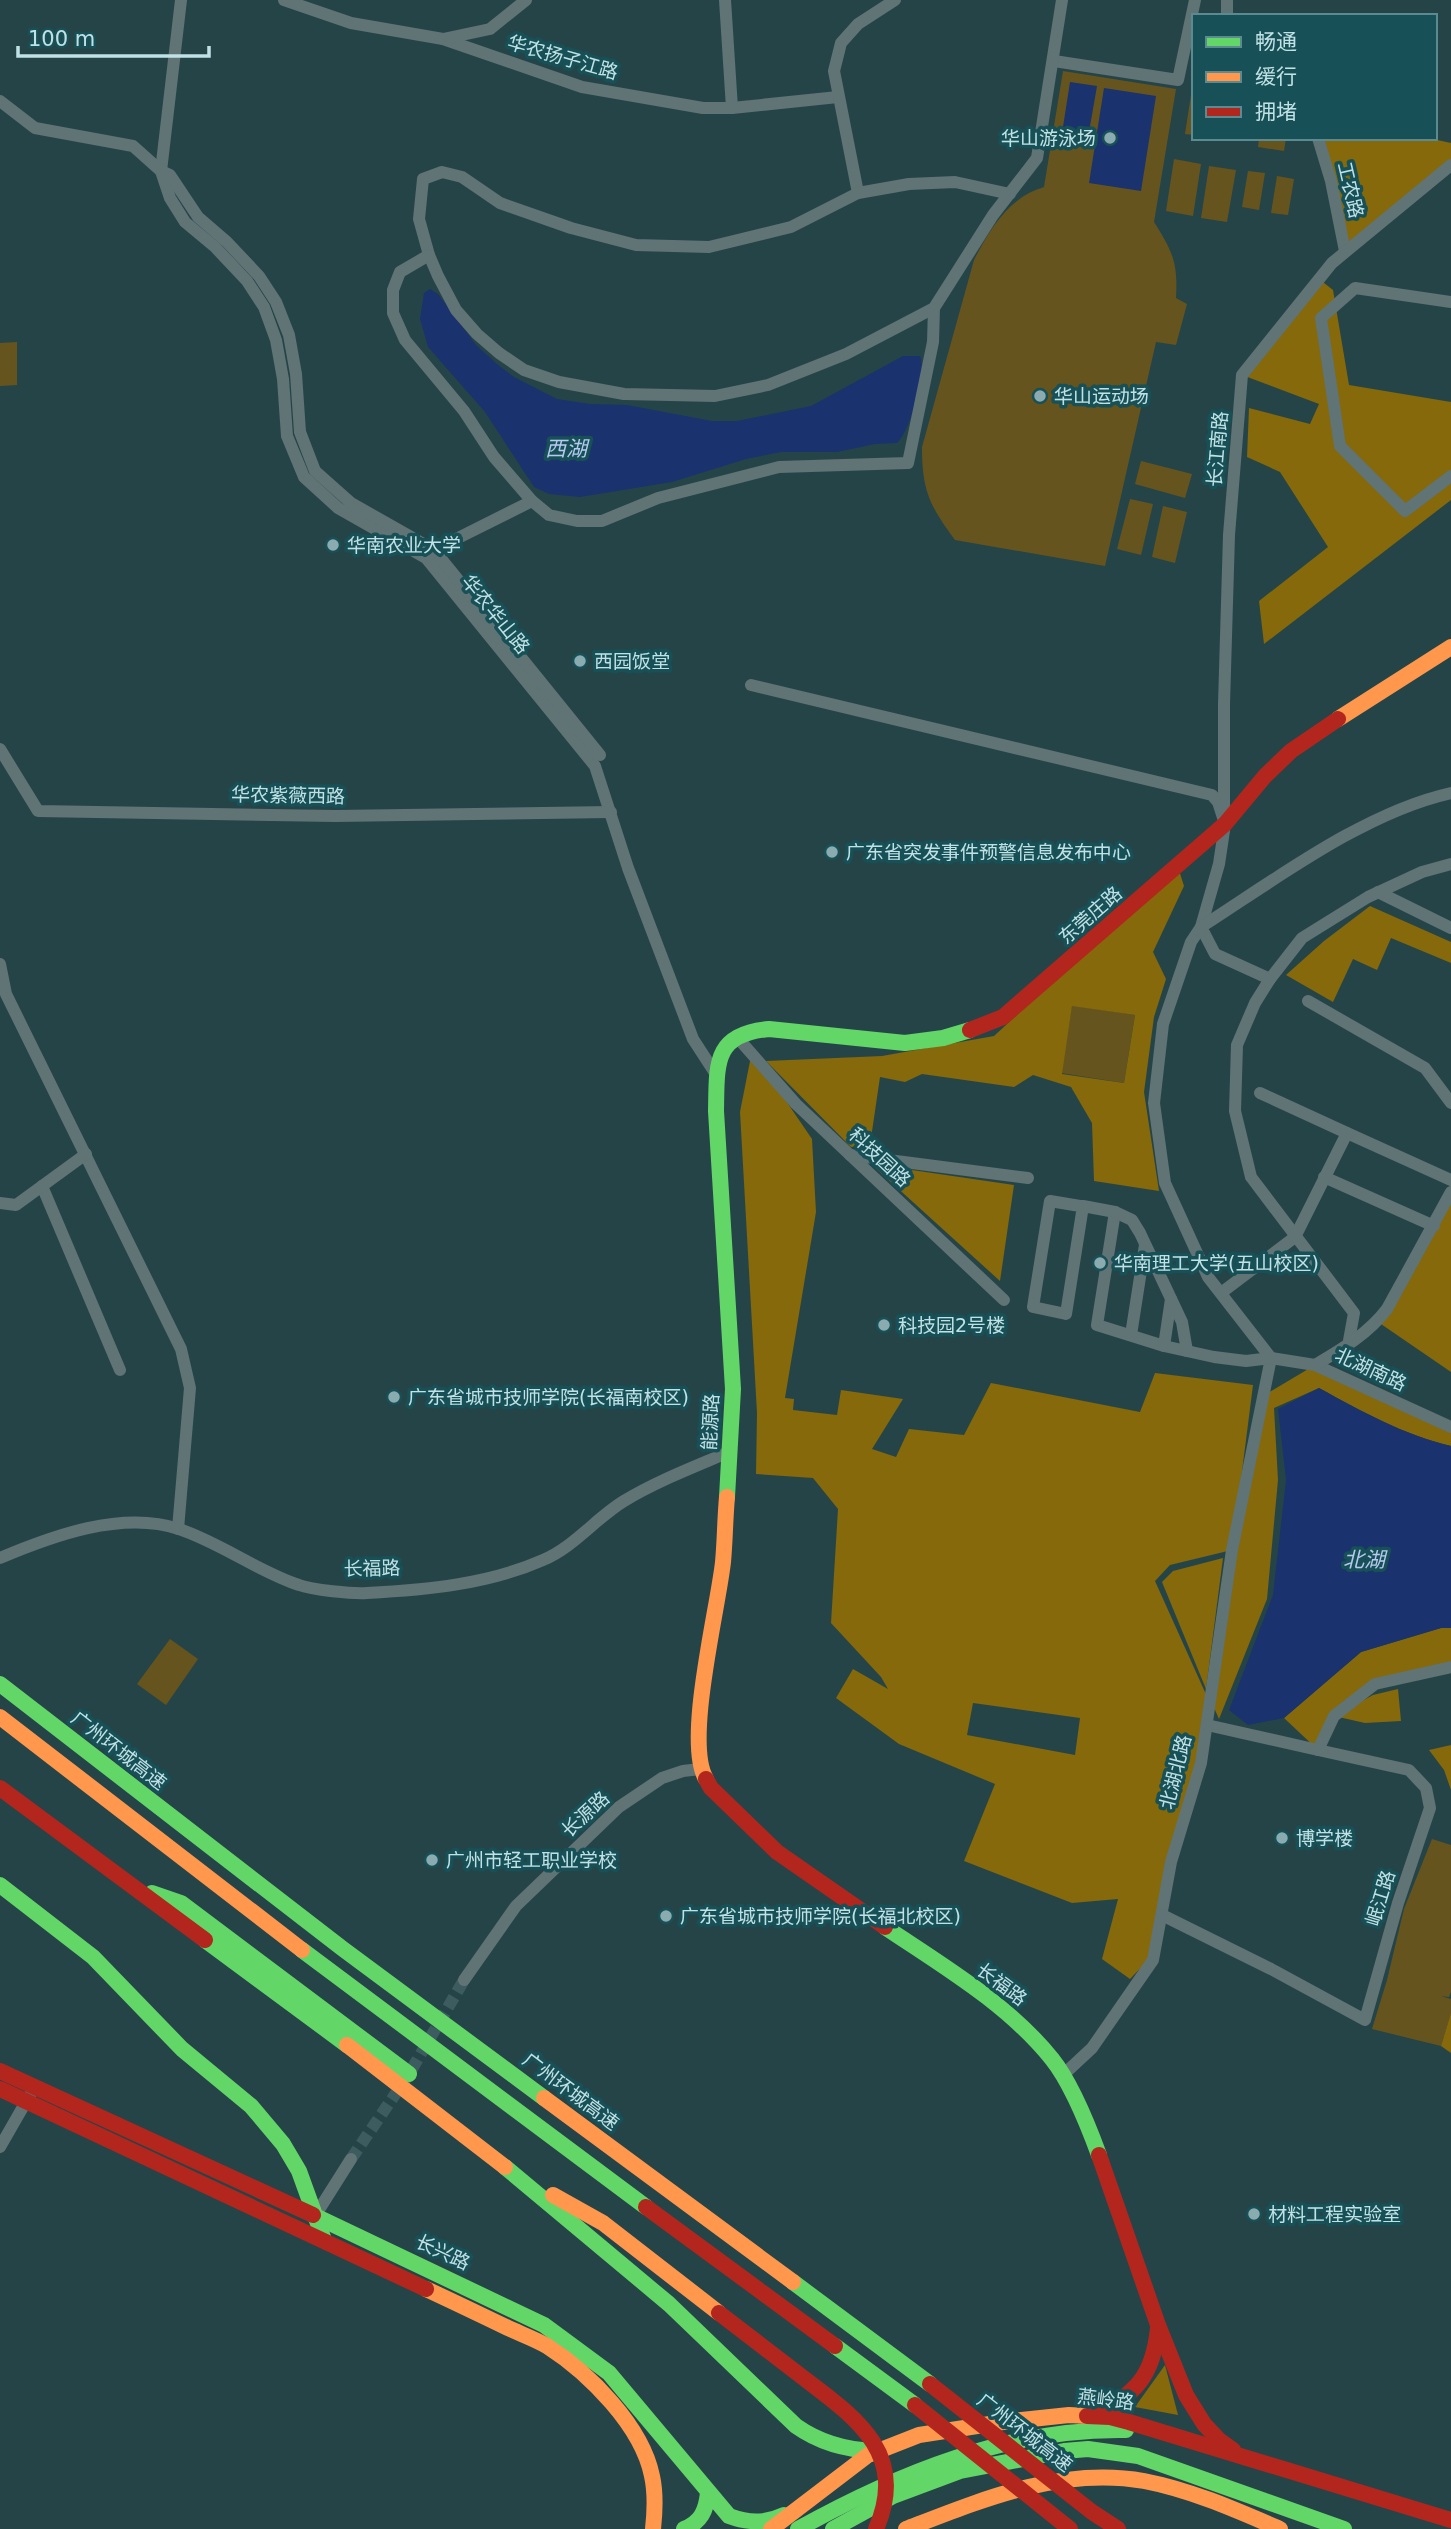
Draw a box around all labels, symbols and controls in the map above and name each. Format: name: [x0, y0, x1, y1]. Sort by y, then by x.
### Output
scale bar: [18, 14, 208, 58]
legend: [1192, 14, 1437, 140]
text: 100 m: [28, 27, 95, 51]
text: 畅通: [1255, 30, 1297, 54]
street label: 华农扬子江路: [505, 31, 621, 83]
text: 缓行: [1255, 65, 1297, 89]
text: 拥堵: [1255, 100, 1297, 124]
place label: 华山游泳场: [1001, 127, 1096, 149]
marker: 华山游泳场: [1102, 130, 1118, 146]
street label: 工农路: [1334, 160, 1368, 220]
place label: 华山运动场: [1054, 385, 1149, 407]
marker: 华山运动场: [1032, 388, 1048, 404]
street label: 长江南路: [1203, 410, 1231, 488]
water label: 西湖: [545, 437, 590, 461]
place label: 华南农业大学: [347, 534, 461, 556]
marker: 华南农业大学: [325, 537, 341, 553]
street label: 华农华山路: [458, 570, 534, 658]
place label: 西园饭堂: [594, 650, 670, 672]
marker: 西园饭堂: [572, 653, 588, 669]
street label: 华农紫薇西路: [231, 783, 345, 807]
place label: 广东省突发事件预警信息发布中心: [846, 841, 1131, 863]
marker: 广东省突发事件预警信息发布中心: [824, 844, 840, 860]
street label: 东莞庄路: [1054, 882, 1126, 948]
street label: 科技园路: [845, 1123, 915, 1191]
place label: 华南理工大学(五山校区): [1114, 1252, 1319, 1274]
marker: 华南理工大学(五山校区): [1092, 1255, 1108, 1271]
place label: 科技园2号楼: [898, 1314, 1005, 1336]
marker: 科技园2号楼: [876, 1317, 892, 1333]
street label: 北湖南路: [1332, 1343, 1410, 1395]
place label: 广东省城市技师学院(长福南校区): [408, 1386, 689, 1408]
marker: 广东省城市技师学院(长福南校区): [386, 1389, 402, 1405]
street label: 能源路: [698, 1393, 722, 1451]
water label: 北湖: [1343, 1548, 1388, 1572]
street label: 长福路: [343, 1557, 401, 1579]
street label: 广州环城高速: [67, 1706, 171, 1794]
street label: 北湖北路: [1155, 1732, 1195, 1812]
street label: 长源路: [557, 1787, 613, 1841]
place label: 博学楼: [1296, 1827, 1353, 1849]
marker: 博学楼: [1274, 1830, 1290, 1846]
place label: 广州市轻工职业学校: [446, 1849, 617, 1871]
marker: 广州市轻工职业学校: [424, 1852, 440, 1868]
street label: 岷江路: [1361, 1868, 1399, 1928]
place label: 广东省城市技师学院(长福北校区): [680, 1905, 961, 1927]
marker: 广东省城市技师学院(长福北校区): [658, 1908, 674, 1924]
street label: 长福路: [973, 1958, 1031, 2010]
street label: 广州环城高速: [519, 2048, 623, 2134]
place label: 材料工程实验室: [1268, 2203, 1401, 2225]
marker: 材料工程实验室: [1246, 2206, 1262, 2222]
street label: 长兴路: [413, 2230, 473, 2274]
street label: 燕岭路: [1076, 2385, 1136, 2413]
street label: 广州环城高速: [973, 2388, 1077, 2476]

